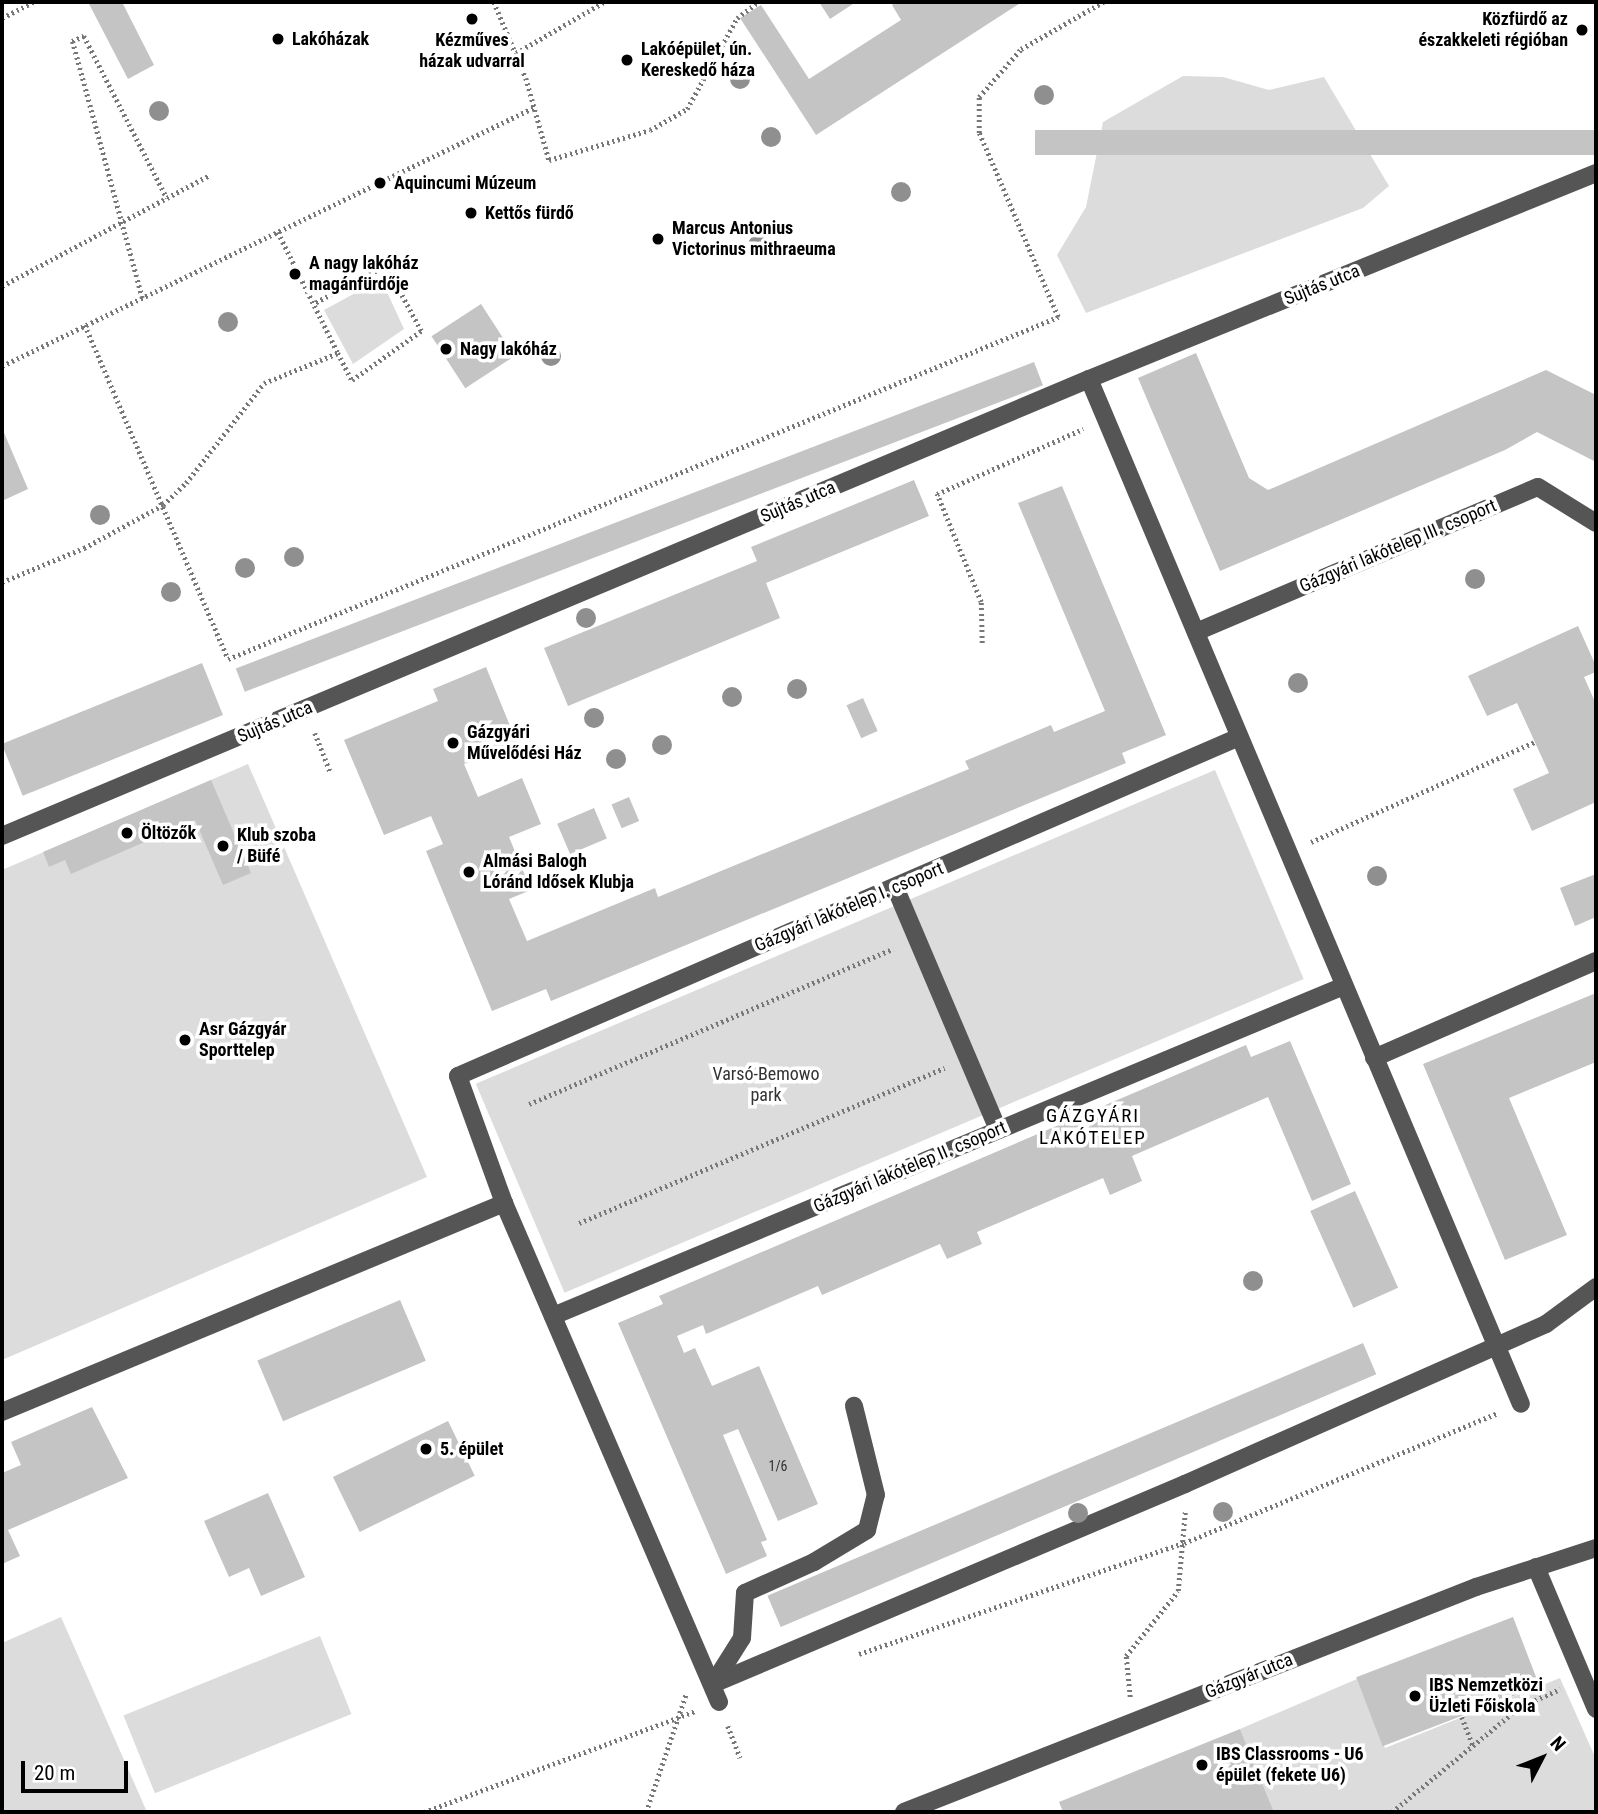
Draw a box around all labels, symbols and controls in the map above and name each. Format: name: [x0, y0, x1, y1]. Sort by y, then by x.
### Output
place label: Közfürdő az északkeleti régióban: [1418, 9, 1568, 52]
marker: Kézműves házak udvarral: [464, 11, 480, 27]
marker: Közfürdő az északkeleti régióban: [1574, 22, 1590, 38]
place label: Lakóházak: [292, 28, 369, 50]
place label: Kézműves házak udvarral: [419, 30, 525, 72]
marker: Lakóházak: [270, 31, 286, 47]
place label: Lakóépület, ún. Kereskedő háza: [641, 39, 755, 82]
marker: Lakóépület, ún. Kereskedő háza: [619, 52, 635, 68]
place label: Aquincumi Múzeum: [394, 172, 536, 194]
marker: Aquincumi Múzeum: [372, 175, 388, 191]
place label: Kettős fürdő: [485, 202, 574, 224]
marker: Kettős fürdő: [463, 205, 479, 221]
place label: Marcus Antonius Victorinus mithraeuma: [672, 218, 836, 260]
marker: Marcus Antonius Victorinus mithraeuma: [650, 231, 666, 247]
place label: A nagy lakóház magánfürdője: [309, 253, 419, 296]
street label: Sujtás utca: [1281, 260, 1363, 310]
marker: A nagy lakóház magánfürdője: [287, 266, 303, 282]
place label: Nagy lakóház: [460, 338, 557, 360]
marker: Nagy lakóház: [438, 341, 454, 357]
street label: Sujtás utca: [757, 477, 839, 527]
street label: Gázgyári lakótelep III. csoport: [1296, 495, 1500, 597]
street label: Sujtás utca: [234, 697, 316, 747]
place label: Gázgyári Művelődési Ház: [467, 722, 582, 764]
marker: Gázgyári Művelődési Ház: [445, 735, 461, 751]
place label: Öltözők: [141, 822, 196, 844]
marker: Öltözők: [119, 825, 135, 841]
place label: Klub szoba / Büfé: [237, 825, 316, 868]
marker: Klub szoba / Büfé: [215, 838, 231, 854]
place label: Almási Balogh Lóránd Idősek Klubja: [483, 851, 634, 894]
street label: Gázgyári lakótelep I. csoport: [751, 857, 947, 957]
marker: Almási Balogh Lóránd Idősek Klubja: [461, 864, 477, 880]
place label: Asr Gázgyár Sporttelep: [199, 1019, 286, 1062]
marker: Asr Gázgyár Sporttelep: [177, 1032, 193, 1048]
park label: Varsó-Bemowo park: [712, 1064, 820, 1106]
district label: GÁZGYÁRI LAKÓTELEP: [1040, 1105, 1146, 1149]
street label: Gázgyári lakótelep II. csoport: [810, 1117, 1010, 1217]
place label: 5. épület: [440, 1438, 504, 1460]
marker: 5. épület: [418, 1441, 434, 1457]
house number: 1/6: [768, 1458, 788, 1474]
street label: Gázgyár utca: [1202, 1649, 1296, 1703]
place label: IBS Nemzetközi Üzleti Főiskola: [1429, 1675, 1543, 1718]
marker: IBS Nemzetközi Üzleti Főiskola: [1407, 1688, 1423, 1704]
north arrow: [1507, 1723, 1577, 1793]
text: N: [1546, 1732, 1570, 1756]
place label: IBS Classrooms - U6 épület (fekete U6): [1216, 1744, 1364, 1786]
scale bar: [24, 1748, 131, 1792]
marker: IBS Classrooms - U6 épület (fekete U6): [1194, 1757, 1210, 1773]
text: 20 m: [34, 1761, 75, 1785]

